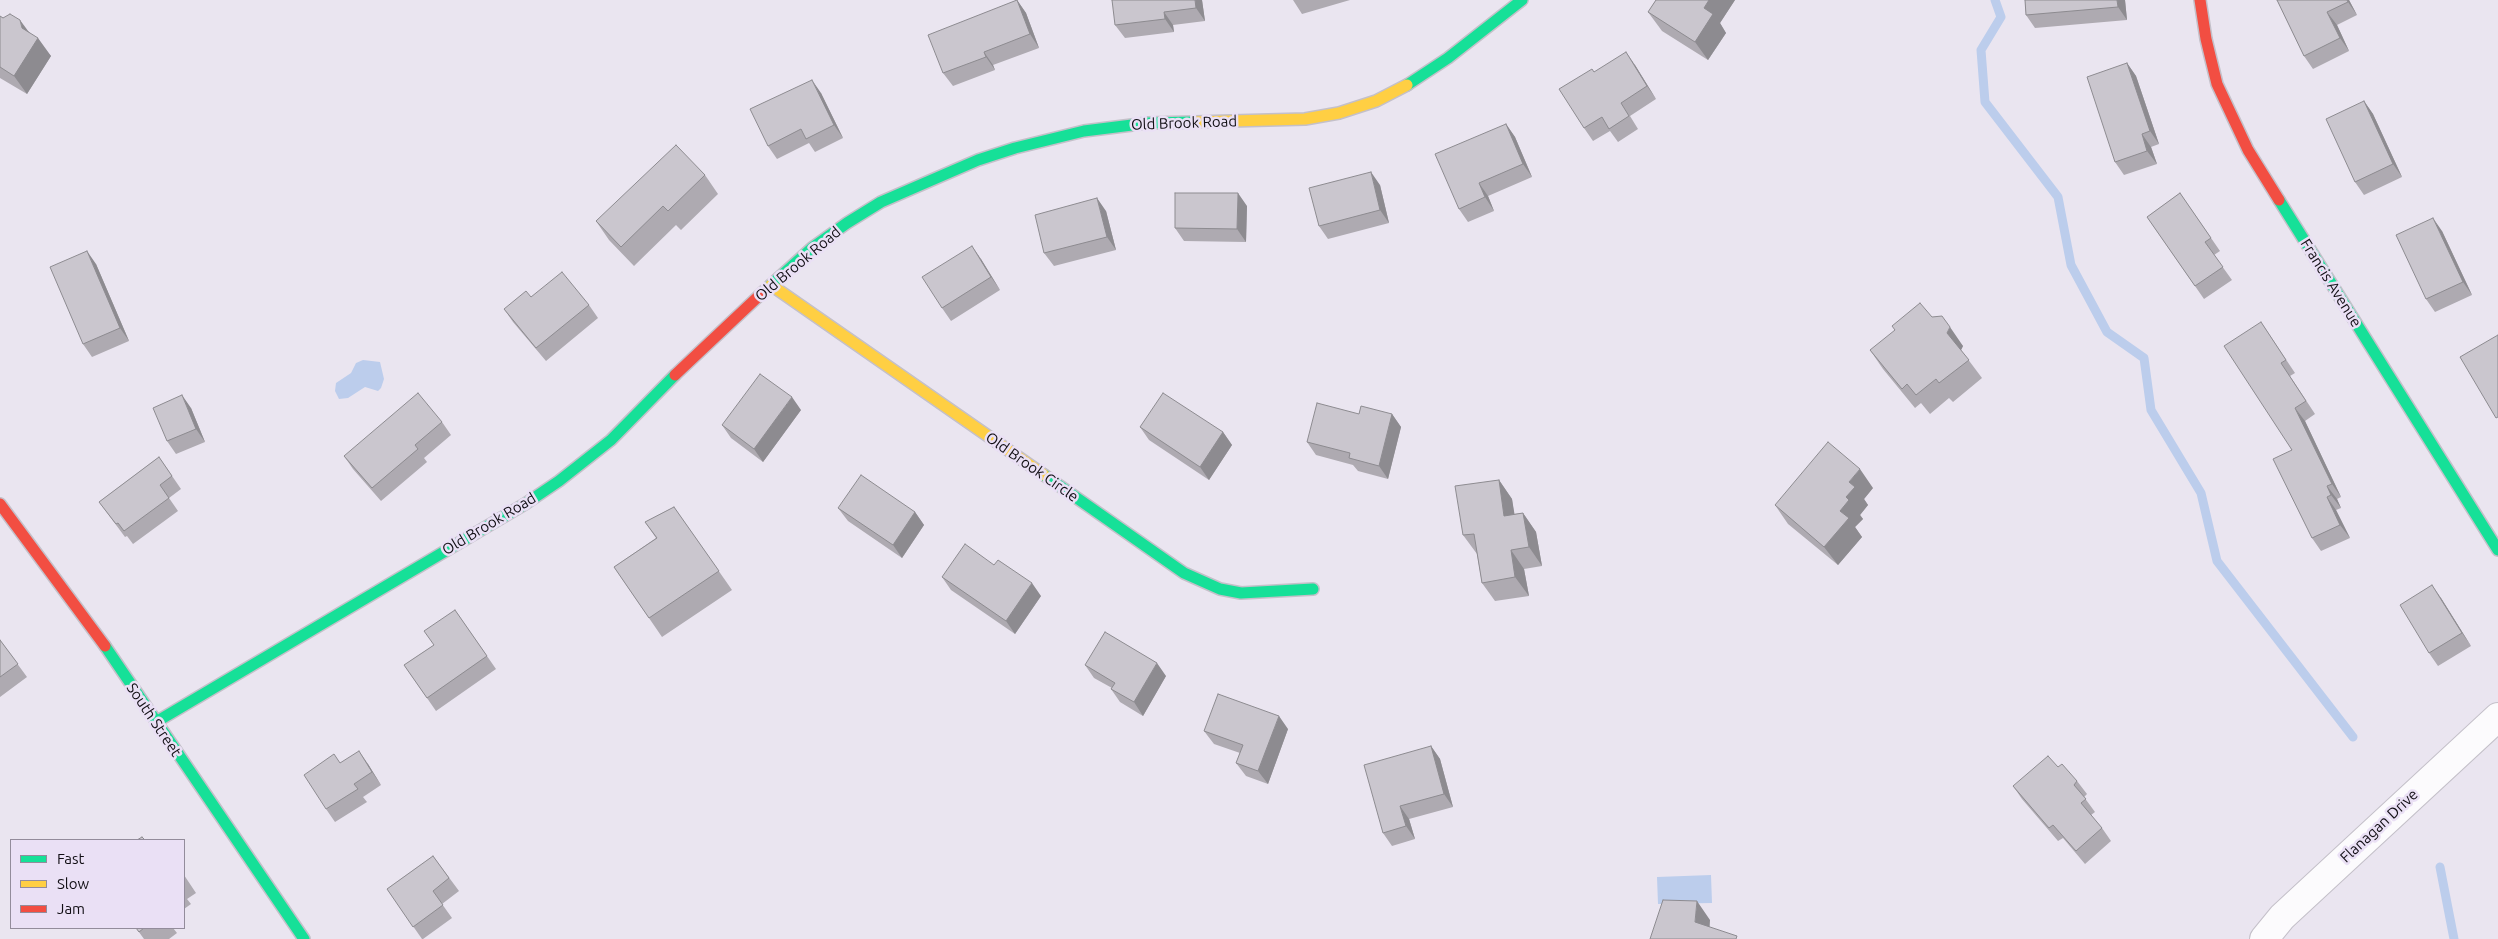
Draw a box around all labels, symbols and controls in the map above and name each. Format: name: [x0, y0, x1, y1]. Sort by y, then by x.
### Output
street label: Old Brook Road: [1131, 112, 1237, 134]
street label: Old Brook Road: [752, 223, 844, 305]
street label: Francis Avenue: [2297, 236, 2365, 330]
street label: Old Brook Circle: [982, 428, 1082, 506]
street label: Old Brook Road: [439, 489, 539, 559]
street label: South Street: [123, 680, 185, 760]
street label: Flanagan Drive: [2336, 785, 2422, 867]
legend: [10, 839, 185, 929]
text: Fast: [57, 850, 84, 867]
text: Slow: [57, 875, 89, 892]
text: Jam: [57, 900, 85, 917]

